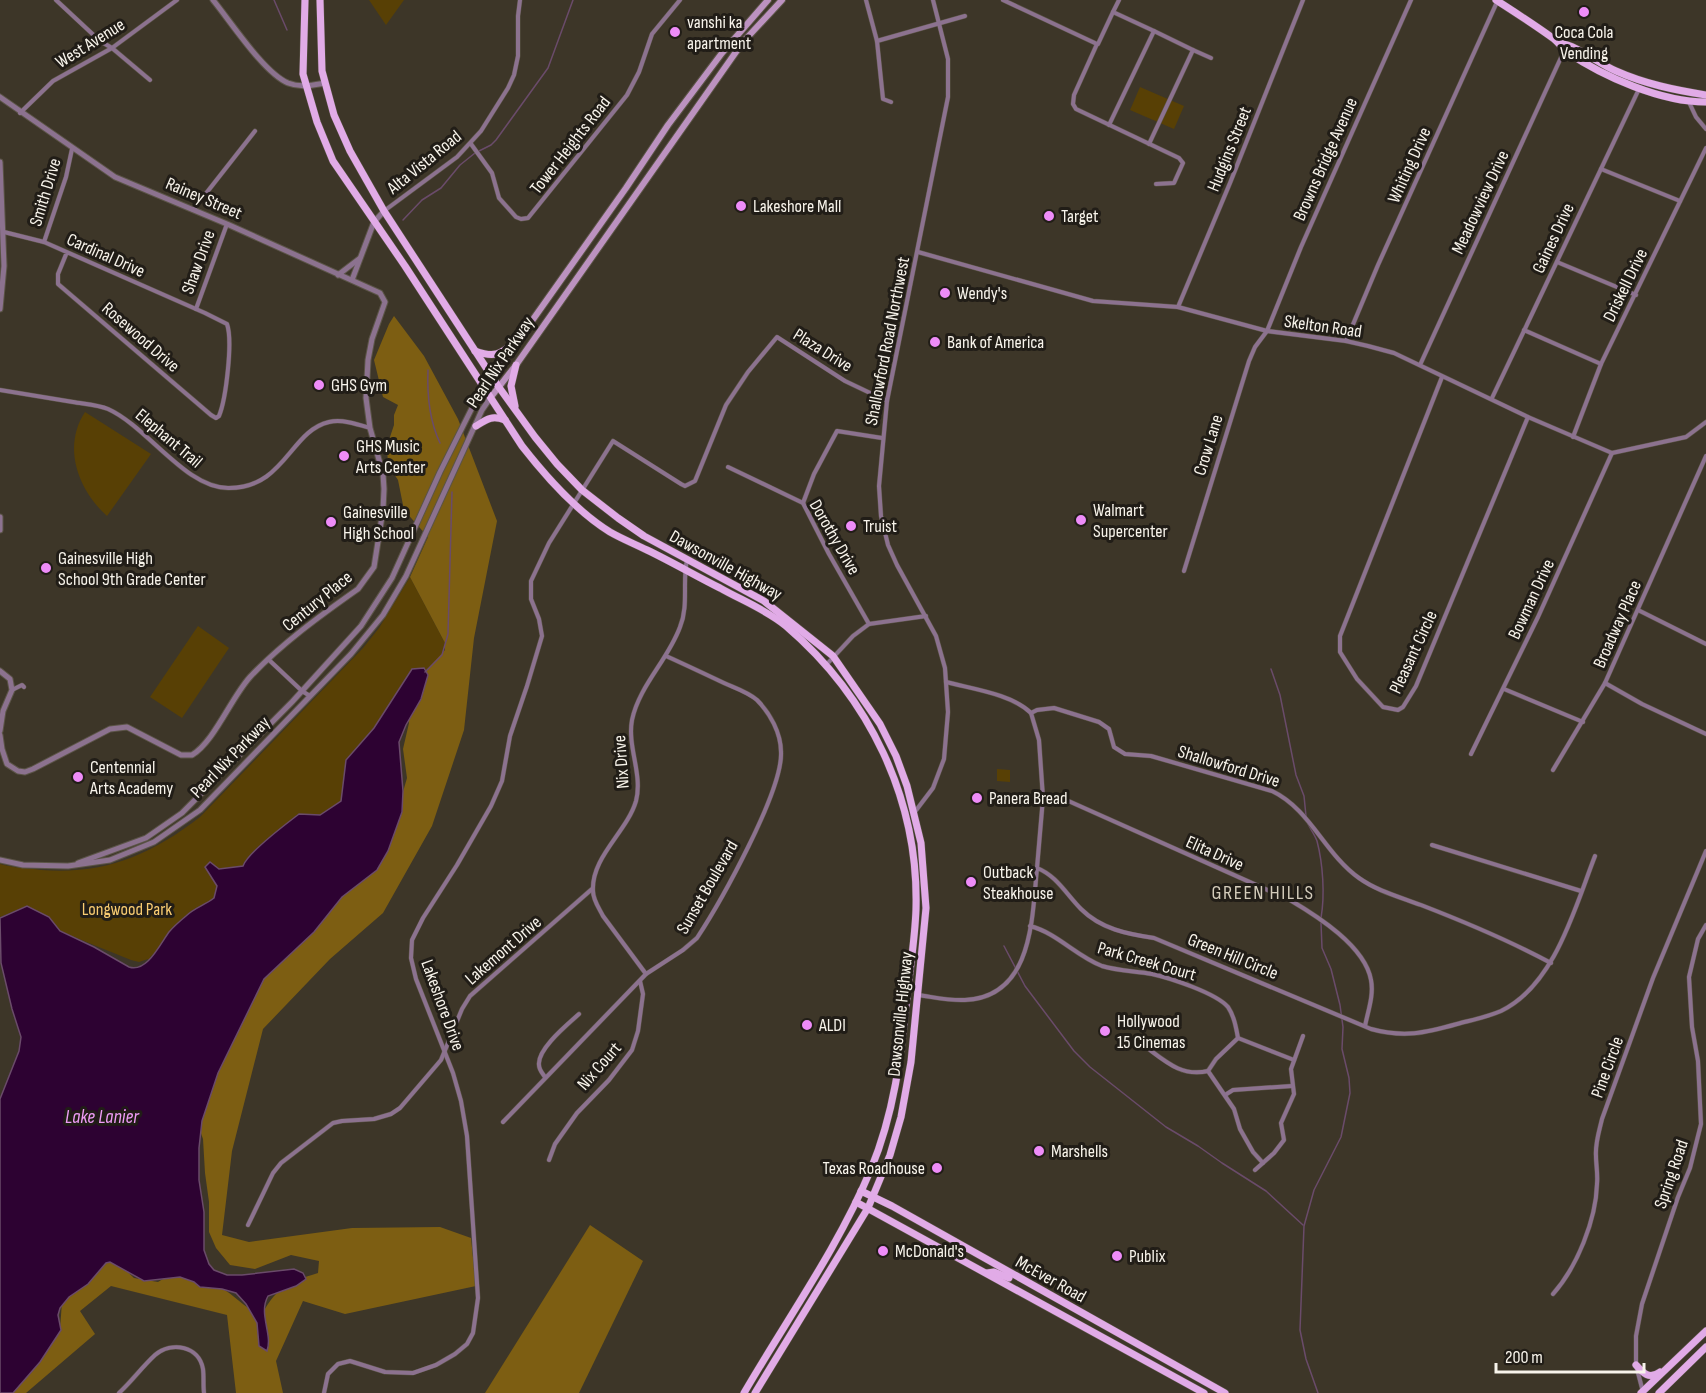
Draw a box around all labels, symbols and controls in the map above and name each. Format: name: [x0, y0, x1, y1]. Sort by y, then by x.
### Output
marker: Coca Cola Vending: [1577, 5, 1591, 19]
place label: vanshi ka apartment: [687, 12, 752, 54]
street label: West Avenue: [52, 14, 129, 73]
place label: Coca Cola Vending: [1554, 22, 1614, 64]
marker: vanshi ka apartment: [668, 25, 682, 39]
street label: Tower Heights Road: [526, 92, 615, 198]
street label: Browns Bridge Avenue: [1289, 94, 1362, 224]
street label: Hudgins Street: [1203, 103, 1256, 195]
street label: Whiting Drive: [1383, 124, 1435, 206]
street label: Alta Vista Road: [382, 126, 466, 199]
street label: Meadowview Drive: [1447, 147, 1514, 257]
street label: Smith Drive: [25, 156, 66, 229]
street label: Rainey Street: [162, 173, 246, 224]
place label: Lakeshore Mall: [753, 196, 841, 217]
marker: Lakeshore Mall: [734, 199, 748, 213]
street label: Gaines Drive: [1528, 200, 1579, 277]
place label: Target: [1061, 206, 1099, 227]
marker: Target: [1042, 209, 1056, 223]
street label: Shaw Drive: [177, 227, 220, 297]
street label: Cardinal Drive: [63, 229, 148, 282]
street label: Driskell Drive: [1599, 245, 1652, 325]
street label: Shallowford Road Northwest: [861, 254, 914, 427]
place label: Wendy's: [957, 283, 1007, 304]
marker: Wendy's: [938, 286, 952, 300]
street label: Rosewood Drive: [98, 298, 184, 377]
street label: Skelton Road: [1283, 311, 1363, 342]
street label: Pearl Nix Parkway: [462, 313, 539, 412]
street label: Plaza Drive: [789, 324, 856, 377]
place label: Bank of America: [947, 332, 1044, 353]
marker: Bank of America: [928, 335, 942, 349]
place label: GHS Gym: [331, 375, 387, 396]
marker: GHS Gym: [312, 378, 326, 392]
street label: Elephant Trail: [131, 404, 206, 472]
street label: Crow Lane: [1189, 412, 1228, 478]
place label: GHS Music Arts Center: [355, 436, 426, 478]
marker: GHS Music Arts Center: [337, 449, 351, 463]
street label: Dorothy Drive: [805, 496, 864, 578]
place label: Walmart Supercenter: [1093, 500, 1168, 542]
place label: Gainesville High School: [343, 502, 414, 544]
marker: Walmart Supercenter: [1074, 513, 1088, 527]
marker: Gainesville High School: [324, 515, 338, 529]
place label: Truist: [863, 516, 897, 537]
marker: Truist: [844, 519, 858, 533]
street label: Dawsonville Highway: [666, 526, 786, 605]
place label: Gainesville High School 9th Grade Center: [58, 548, 206, 590]
street label: Bowman Drive: [1504, 556, 1559, 643]
marker: Gainesville High School 9th Grade Center: [39, 561, 53, 575]
street label: Century Place: [278, 567, 357, 636]
street label: Broadway Place: [1589, 577, 1646, 671]
street label: Pleasant Circle: [1385, 607, 1442, 697]
street label: Pearl Nix Parkway: [186, 712, 275, 803]
street label: Nix Drive: [609, 735, 634, 789]
street label: Shallowford Drive: [1175, 741, 1282, 792]
place label: Centennial Arts Academy: [89, 757, 173, 799]
marker: Centennial Arts Academy: [71, 770, 85, 784]
place label: Panera Bread: [989, 788, 1067, 809]
marker: Panera Bread: [970, 791, 984, 805]
street label: Elita Drive: [1183, 831, 1247, 875]
street label: Sunset Boulevard: [672, 837, 743, 938]
place label: Outback Steakhouse: [983, 862, 1054, 904]
marker: Outback Steakhouse: [964, 875, 978, 889]
district label: GREEN HILLS: [1211, 881, 1315, 905]
park label: Longwood Park: [82, 899, 172, 920]
street label: Lakemont Drive: [461, 912, 546, 989]
street label: Green Hill Circle: [1184, 929, 1281, 984]
street label: Park Creek Court: [1095, 937, 1199, 986]
street label: Dawsonville Highway: [884, 951, 917, 1077]
street label: Lakeshore Drive: [416, 957, 469, 1054]
place label: Hollywood 15 Cinemas: [1117, 1011, 1185, 1053]
place label: ALDI: [818, 1015, 846, 1036]
marker: ALDI: [800, 1018, 814, 1032]
marker: Hollywood 15 Cinemas: [1098, 1024, 1112, 1038]
street label: Pine Circle: [1587, 1034, 1628, 1101]
street label: Nix Court: [573, 1038, 626, 1095]
water label: Lake Lanier: [65, 1105, 140, 1129]
street label: Spring Road: [1650, 1137, 1693, 1211]
place label: Marshells: [1051, 1141, 1108, 1162]
marker: Marshells: [1032, 1144, 1046, 1158]
place label: Texas Roadhouse: [823, 1158, 925, 1179]
marker: Texas Roadhouse: [930, 1161, 944, 1175]
place label: McDonald's: [895, 1241, 964, 1262]
marker: McDonald's: [876, 1244, 890, 1258]
place label: Publix: [1129, 1246, 1166, 1267]
marker: Publix: [1110, 1249, 1124, 1263]
street label: McEver Road: [1012, 1251, 1090, 1307]
scale bar: [1496, 1336, 1644, 1374]
text: 200 m: [1505, 1347, 1543, 1368]

